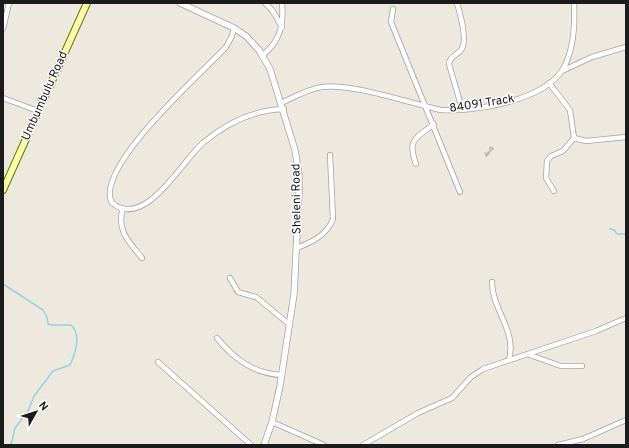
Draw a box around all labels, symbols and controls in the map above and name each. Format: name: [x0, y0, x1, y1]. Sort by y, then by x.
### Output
street label: Umbumbulu Road: [18, 49, 72, 143]
street label: 84091 Track: [448, 91, 516, 117]
street label: Sheleni Road: [288, 164, 306, 234]
north arrow: [16, 392, 56, 432]
text: N: [35, 399, 51, 414]

